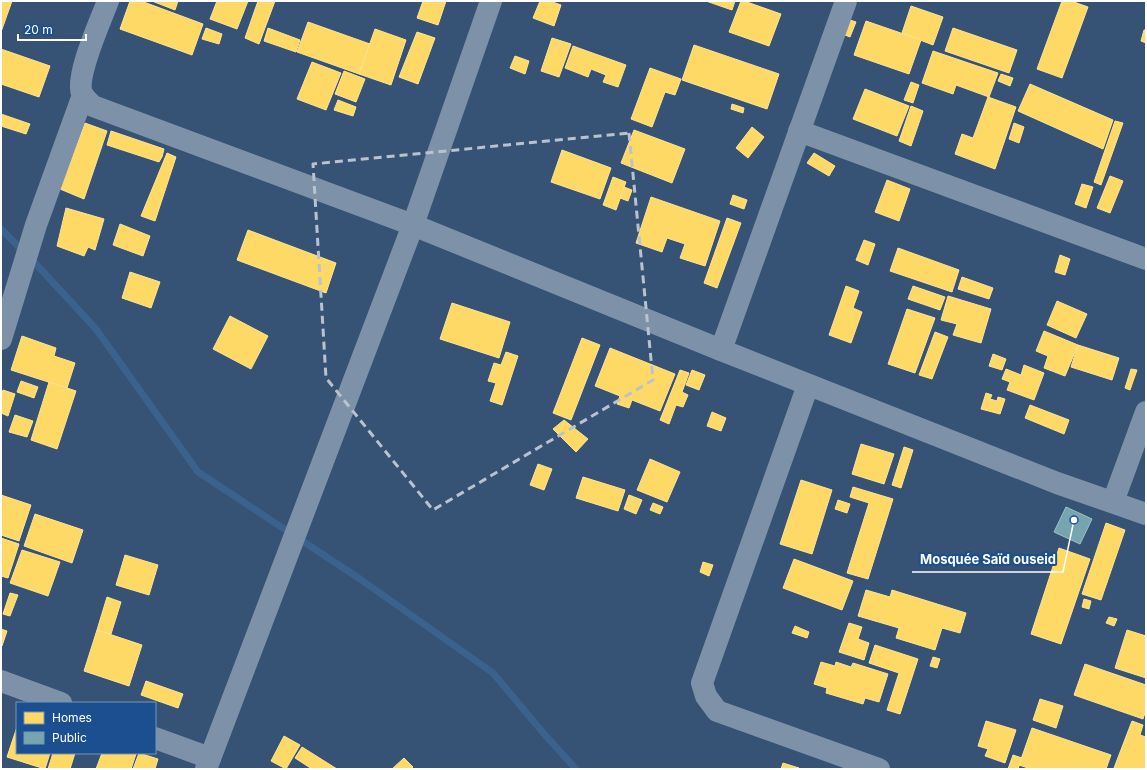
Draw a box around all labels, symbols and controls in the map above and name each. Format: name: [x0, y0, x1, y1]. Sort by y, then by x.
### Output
scale bar: [18, 16, 86, 42]
text: 20 m: [24, 22, 53, 37]
callout: Mosquée Saïd ouseid: [912, 547, 1063, 572]
text: Mosquée Saïd ouseid: [920, 551, 1056, 567]
legend: [16, 702, 156, 754]
text: Homes: [52, 710, 92, 725]
text: Public: [52, 730, 87, 745]

